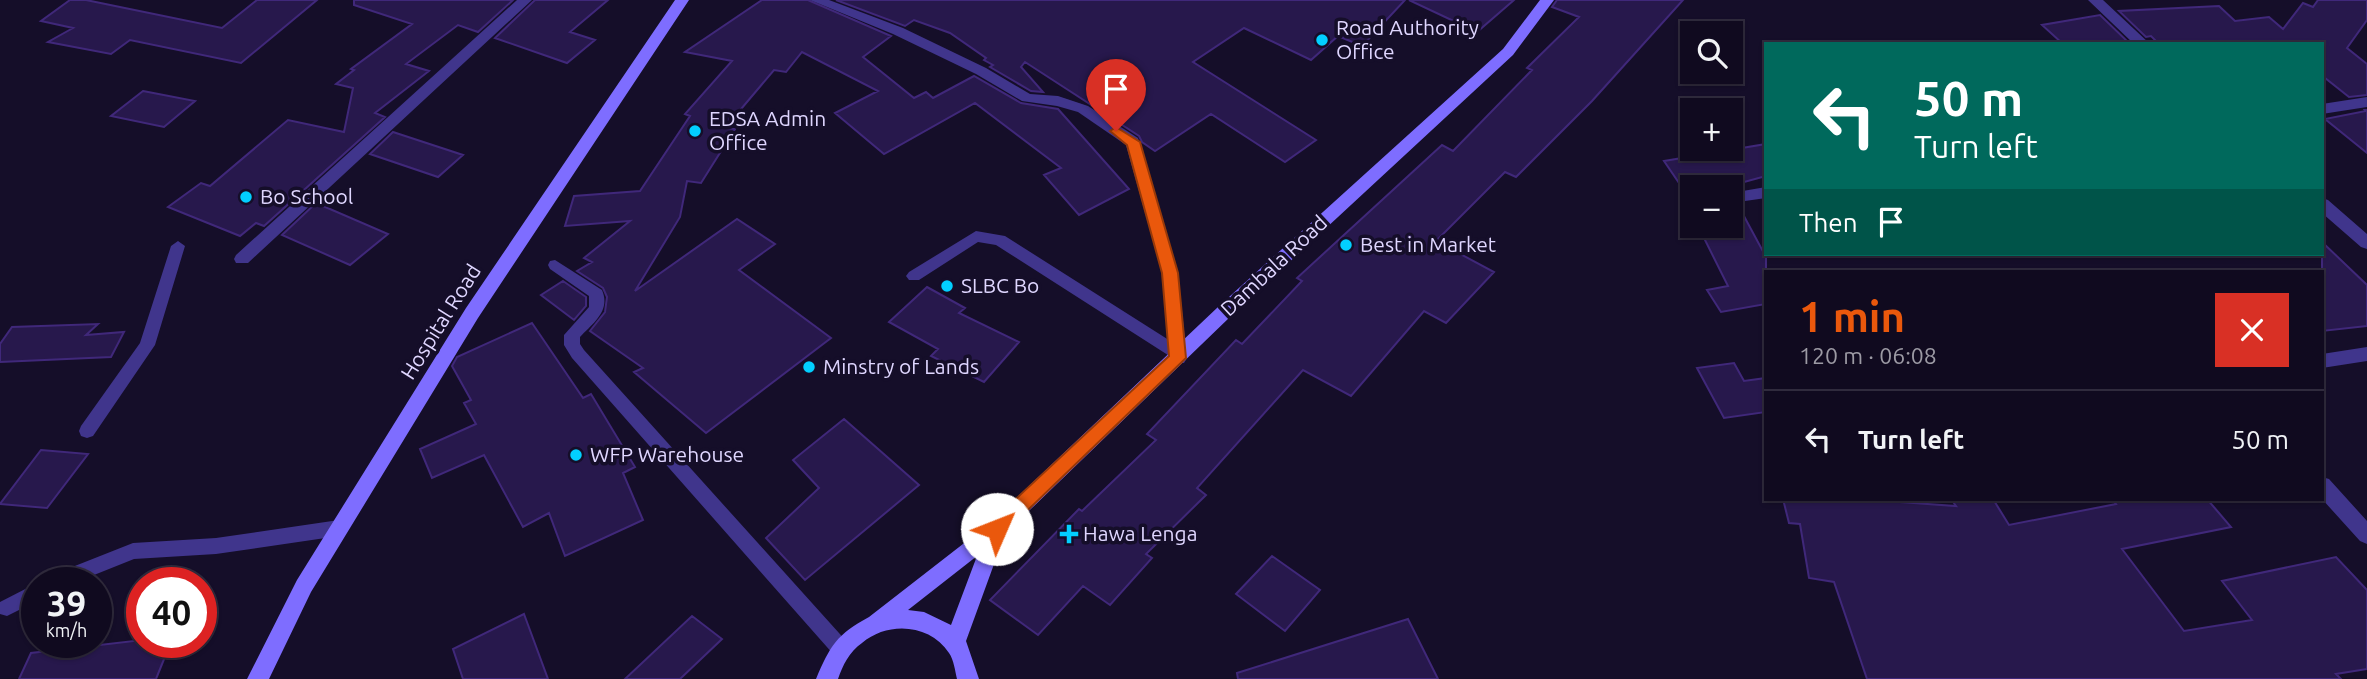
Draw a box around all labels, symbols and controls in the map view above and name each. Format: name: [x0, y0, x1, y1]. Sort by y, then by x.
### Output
place label: Road Authority Office: [1336, 15, 1479, 63]
map controls: [1680, 21, 1743, 238]
button: search: [1680, 21, 1743, 84]
marker: Road Authority Office: [1314, 32, 1330, 48]
pin: [1086, 59, 1146, 131]
icon: arrive: [1097, 70, 1135, 108]
icon: left: [1799, 70, 1890, 161]
text: 50 m: [1914, 70, 2023, 125]
button: +: [1680, 98, 1743, 161]
place label: EDSA Admin Office: [709, 106, 826, 154]
marker: EDSA Admin Office: [687, 123, 703, 139]
text: Turn left: [1914, 128, 2038, 164]
button: −: [1680, 175, 1743, 238]
place label: Bo School: [260, 184, 353, 208]
marker: Bo School: [238, 189, 254, 205]
icon: arrive: [1872, 203, 1910, 241]
text: Then: [1799, 208, 1858, 237]
street label: Dambala Road: [1215, 210, 1331, 321]
place label: Best in Market: [1360, 232, 1496, 256]
marker: Best in Market: [1338, 237, 1354, 253]
street label: Hospital Road: [395, 259, 485, 383]
place label: SLBC Bo: [961, 273, 1039, 297]
marker: SLBC Bo: [939, 278, 955, 294]
text: 1 min: [1799, 293, 1905, 340]
button: close: [2215, 293, 2289, 367]
text: 120 m · 06:08: [1799, 343, 1937, 368]
place label: Minstry of Lands: [823, 354, 979, 378]
marker: Minstry of Lands: [801, 359, 817, 375]
icon: left: [1799, 420, 1837, 458]
text: Turn left: [1858, 425, 1964, 454]
text: 50 m: [2231, 425, 2289, 454]
place label: WFP Warehouse: [590, 442, 744, 466]
marker: WFP Warehouse: [568, 447, 584, 463]
position arrow: [960, 492, 1034, 566]
place label: Hawa Lenga: [1083, 521, 1197, 545]
marker: Hawa Lenga: [1061, 526, 1077, 542]
speed limit sign: 40: [126, 567, 217, 658]
text: 39: [47, 583, 86, 623]
text: km/h: [46, 620, 87, 640]

